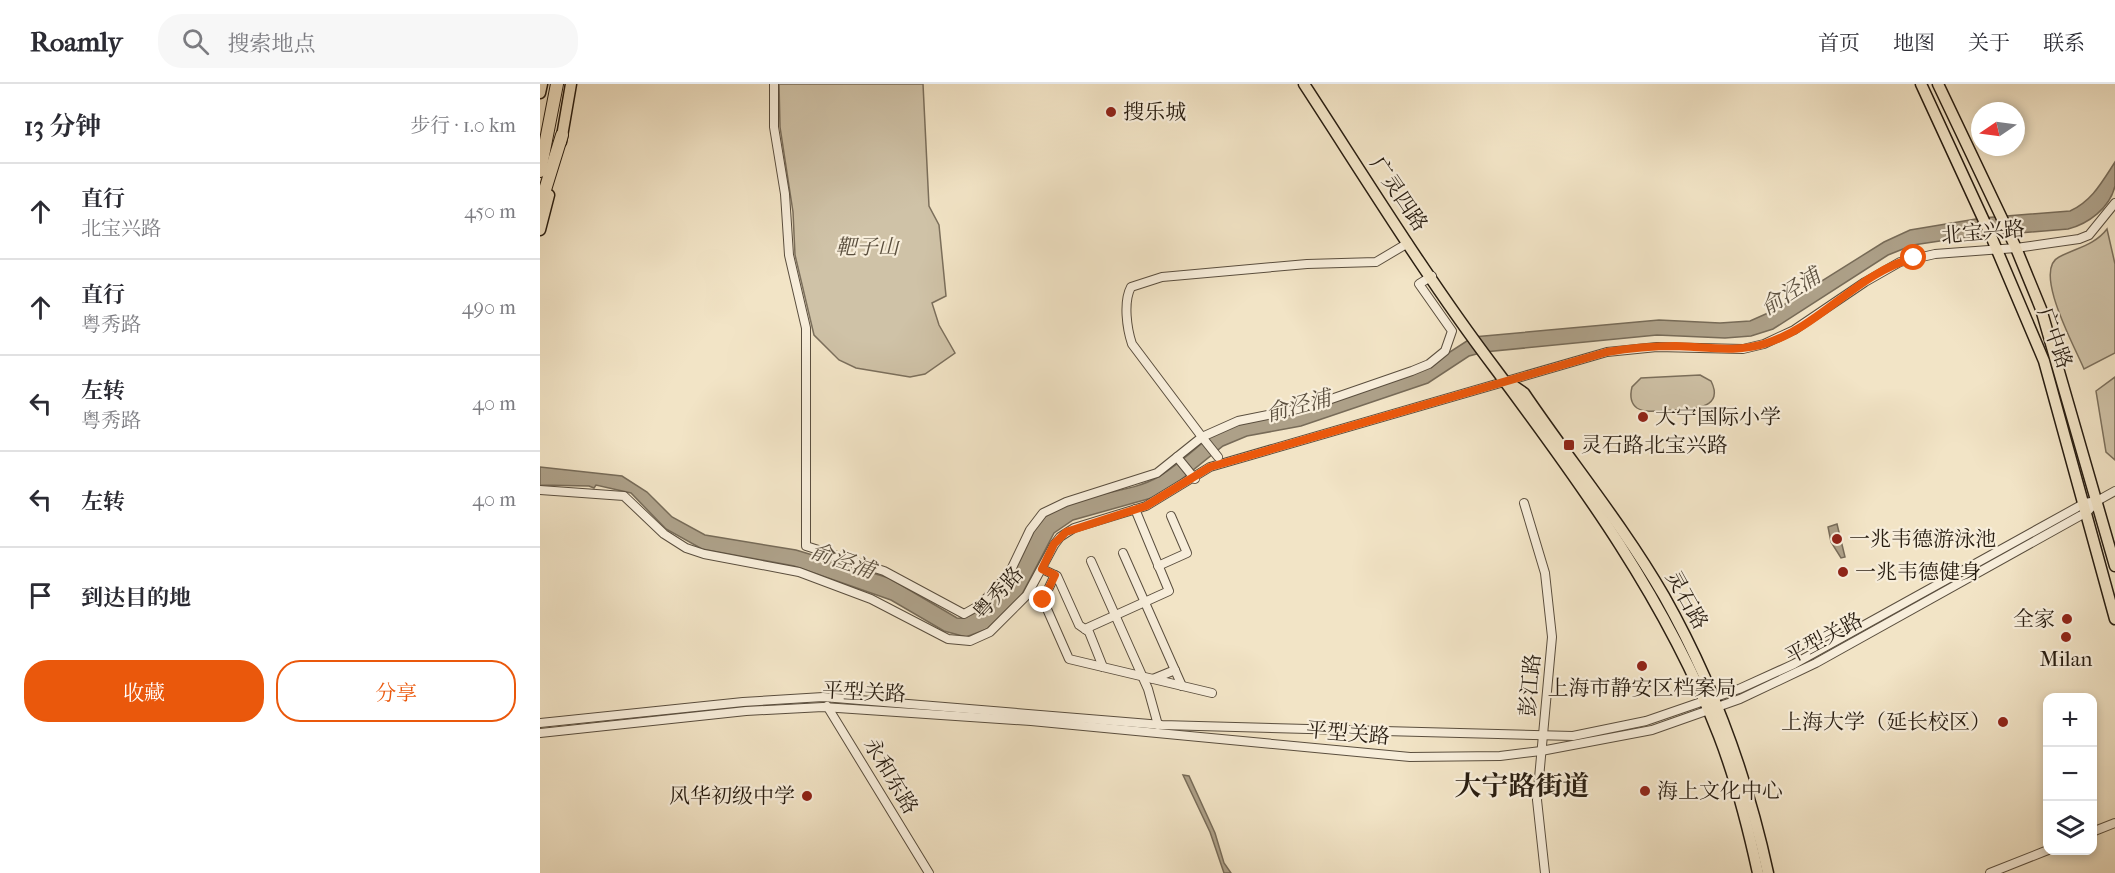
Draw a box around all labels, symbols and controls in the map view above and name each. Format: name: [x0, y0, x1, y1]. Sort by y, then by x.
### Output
search box: [158, 14, 578, 68]
text: Roamly: [30, 25, 122, 58]
icon: search: [179, 25, 212, 58]
text: 搜索地点: [227, 31, 315, 57]
text: 首页: [1818, 31, 1860, 55]
text: 地图: [1893, 31, 1935, 55]
text: 关于: [1968, 31, 2010, 55]
text: 联系: [2043, 31, 2085, 55]
place label: 搜乐城: [1123, 100, 1186, 124]
north arrow: [1971, 102, 2025, 156]
marker: 搜乐城: [1104, 105, 1118, 119]
text: 13 分钟: [24, 111, 102, 142]
text: 步行 · 1.0 km: [410, 114, 516, 137]
street label: 广灵四路: [1366, 152, 1432, 236]
text: 直行: [81, 186, 125, 212]
icon: ahead: [24, 195, 57, 228]
text: 450 m: [464, 200, 516, 223]
street label: 北宝兴路: [1940, 216, 2026, 248]
text: 北宝兴路: [81, 217, 161, 240]
park label: 靶子山: [836, 235, 900, 259]
route start: [1900, 244, 1926, 270]
water label: 俞泾浦: [1756, 261, 1828, 321]
text: 直行: [81, 282, 125, 308]
icon: ahead: [24, 291, 57, 324]
text: 490 m: [462, 296, 516, 319]
street label: 广中路: [2033, 304, 2077, 372]
text: 粤秀路: [81, 313, 141, 336]
text: 左转: [81, 378, 125, 404]
water label: 俞泾浦: [1263, 384, 1336, 427]
icon: left: [24, 387, 57, 420]
text: 40 m: [472, 392, 516, 415]
place label: 大宁国际小学: [1655, 405, 1781, 429]
text: 粤秀路: [81, 409, 141, 432]
marker: 大宁国际小学: [1636, 410, 1650, 424]
place label: 灵石路北宝兴路: [1581, 433, 1728, 457]
marker: 灵石路北宝兴路: [1562, 438, 1576, 452]
icon: left: [24, 483, 57, 516]
text: 40 m: [472, 488, 516, 511]
text: 左转: [81, 489, 125, 515]
place label: 一兆韦德游泳池: [1849, 527, 1996, 551]
marker: 一兆韦德游泳池: [1830, 532, 1844, 546]
water label: 俞泾浦: [807, 538, 881, 585]
place label: 一兆韦德健身: [1855, 560, 1981, 584]
street label: 粤秀路: [968, 562, 1028, 624]
marker: 一兆韦德健身: [1836, 565, 1850, 579]
street label: 灵石路: [1661, 567, 1713, 633]
icon: arrive: [24, 579, 57, 612]
text: 到达目的地: [81, 585, 191, 611]
route end: [1029, 586, 1055, 612]
place label: 全家: [2013, 607, 2055, 631]
street label: 平型关路: [1781, 608, 1867, 668]
marker: 全家: [2060, 612, 2074, 626]
marker: Milan: [2059, 630, 2073, 644]
place label: Milan: [2039, 647, 2093, 671]
street label: 彭江路: [1515, 653, 1545, 717]
marker: 上海市静安区档案局: [1635, 659, 1649, 673]
button: 收藏: [24, 660, 264, 722]
button: 分享: [276, 660, 516, 722]
place label: 上海市静安区档案局: [1548, 676, 1737, 700]
street label: 平型关路: [821, 678, 907, 706]
map controls: [2043, 693, 2097, 855]
button: +: [2043, 693, 2097, 747]
place label: 上海大学（延长校区）: [1781, 710, 1991, 734]
marker: 上海大学（延长校区）: [1996, 715, 2010, 729]
street label: 平型关路: [1305, 717, 1391, 749]
street label: 永和东路: [859, 734, 923, 818]
button: −: [2043, 747, 2097, 801]
district label: 大宁路街道: [1455, 770, 1590, 802]
place label: 海上文化中心: [1657, 779, 1783, 803]
place label: 风华初级中学: [669, 784, 795, 808]
marker: 海上文化中心: [1638, 784, 1652, 798]
marker: 风华初级中学: [800, 789, 814, 803]
button: layers: [2043, 801, 2097, 855]

